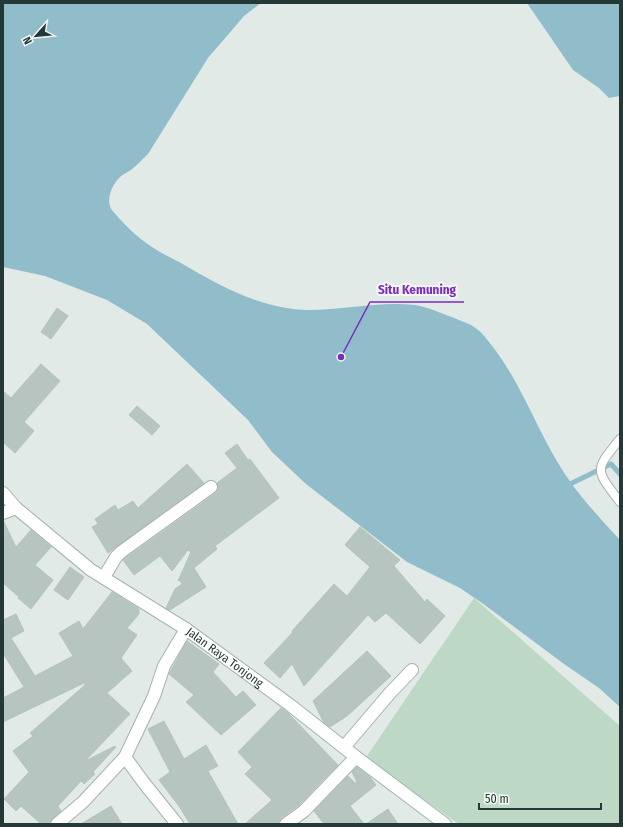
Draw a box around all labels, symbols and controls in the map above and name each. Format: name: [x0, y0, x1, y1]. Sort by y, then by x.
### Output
north arrow: [16, 16, 56, 56]
text: N: [20, 34, 35, 46]
callout: Situ Kemuning: [370, 277, 464, 302]
text: Situ Kemuning: [378, 282, 457, 297]
street label: Jalan Raya Tonjong: [183, 625, 266, 690]
scale bar: [479, 785, 601, 811]
text: 50 m: [485, 792, 509, 806]

